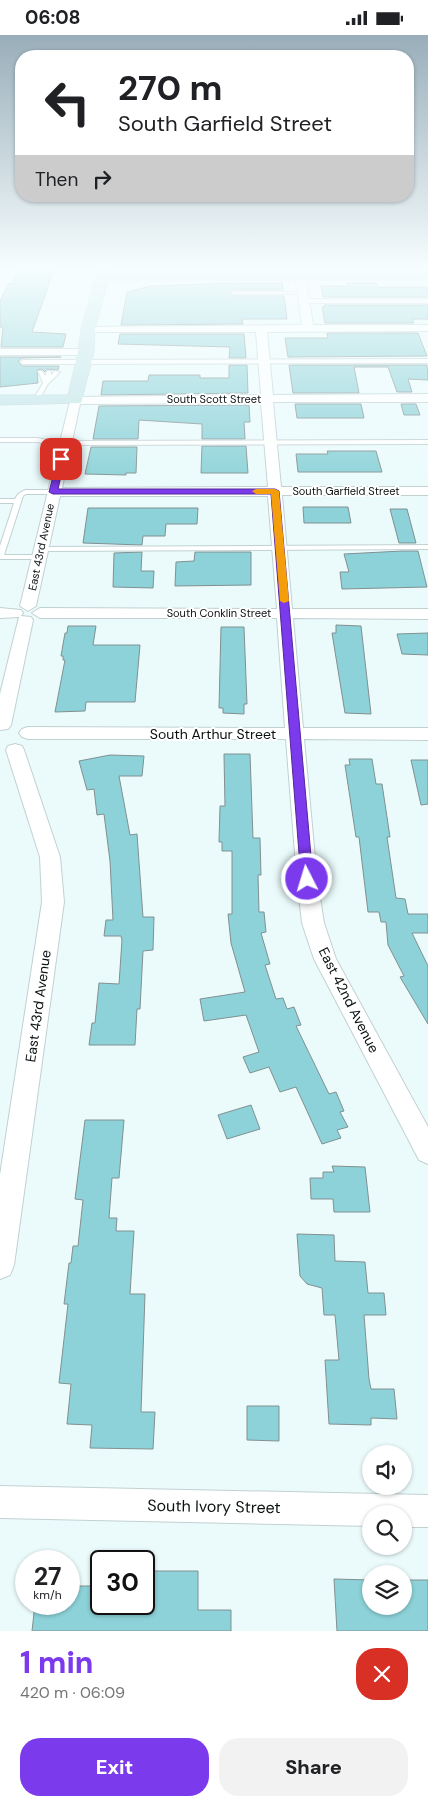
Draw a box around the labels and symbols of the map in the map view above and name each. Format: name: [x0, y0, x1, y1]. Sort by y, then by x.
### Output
street label: South Scott Street: [167, 392, 261, 406]
pin: [40, 438, 82, 480]
street label: South Garfield Street: [292, 484, 400, 498]
street label: East 43rd Avenue: [25, 502, 57, 592]
street label: South Conklin Street: [167, 606, 271, 620]
street label: South Arthur Street: [150, 725, 276, 743]
position arrow: [280, 852, 332, 904]
street label: East 42nd Avenue: [315, 944, 383, 1056]
street label: East 43rd Avenue: [21, 949, 55, 1063]
street label: South Ivory Street: [147, 1495, 281, 1518]
speed limit sign: 30: [90, 1550, 155, 1615]

